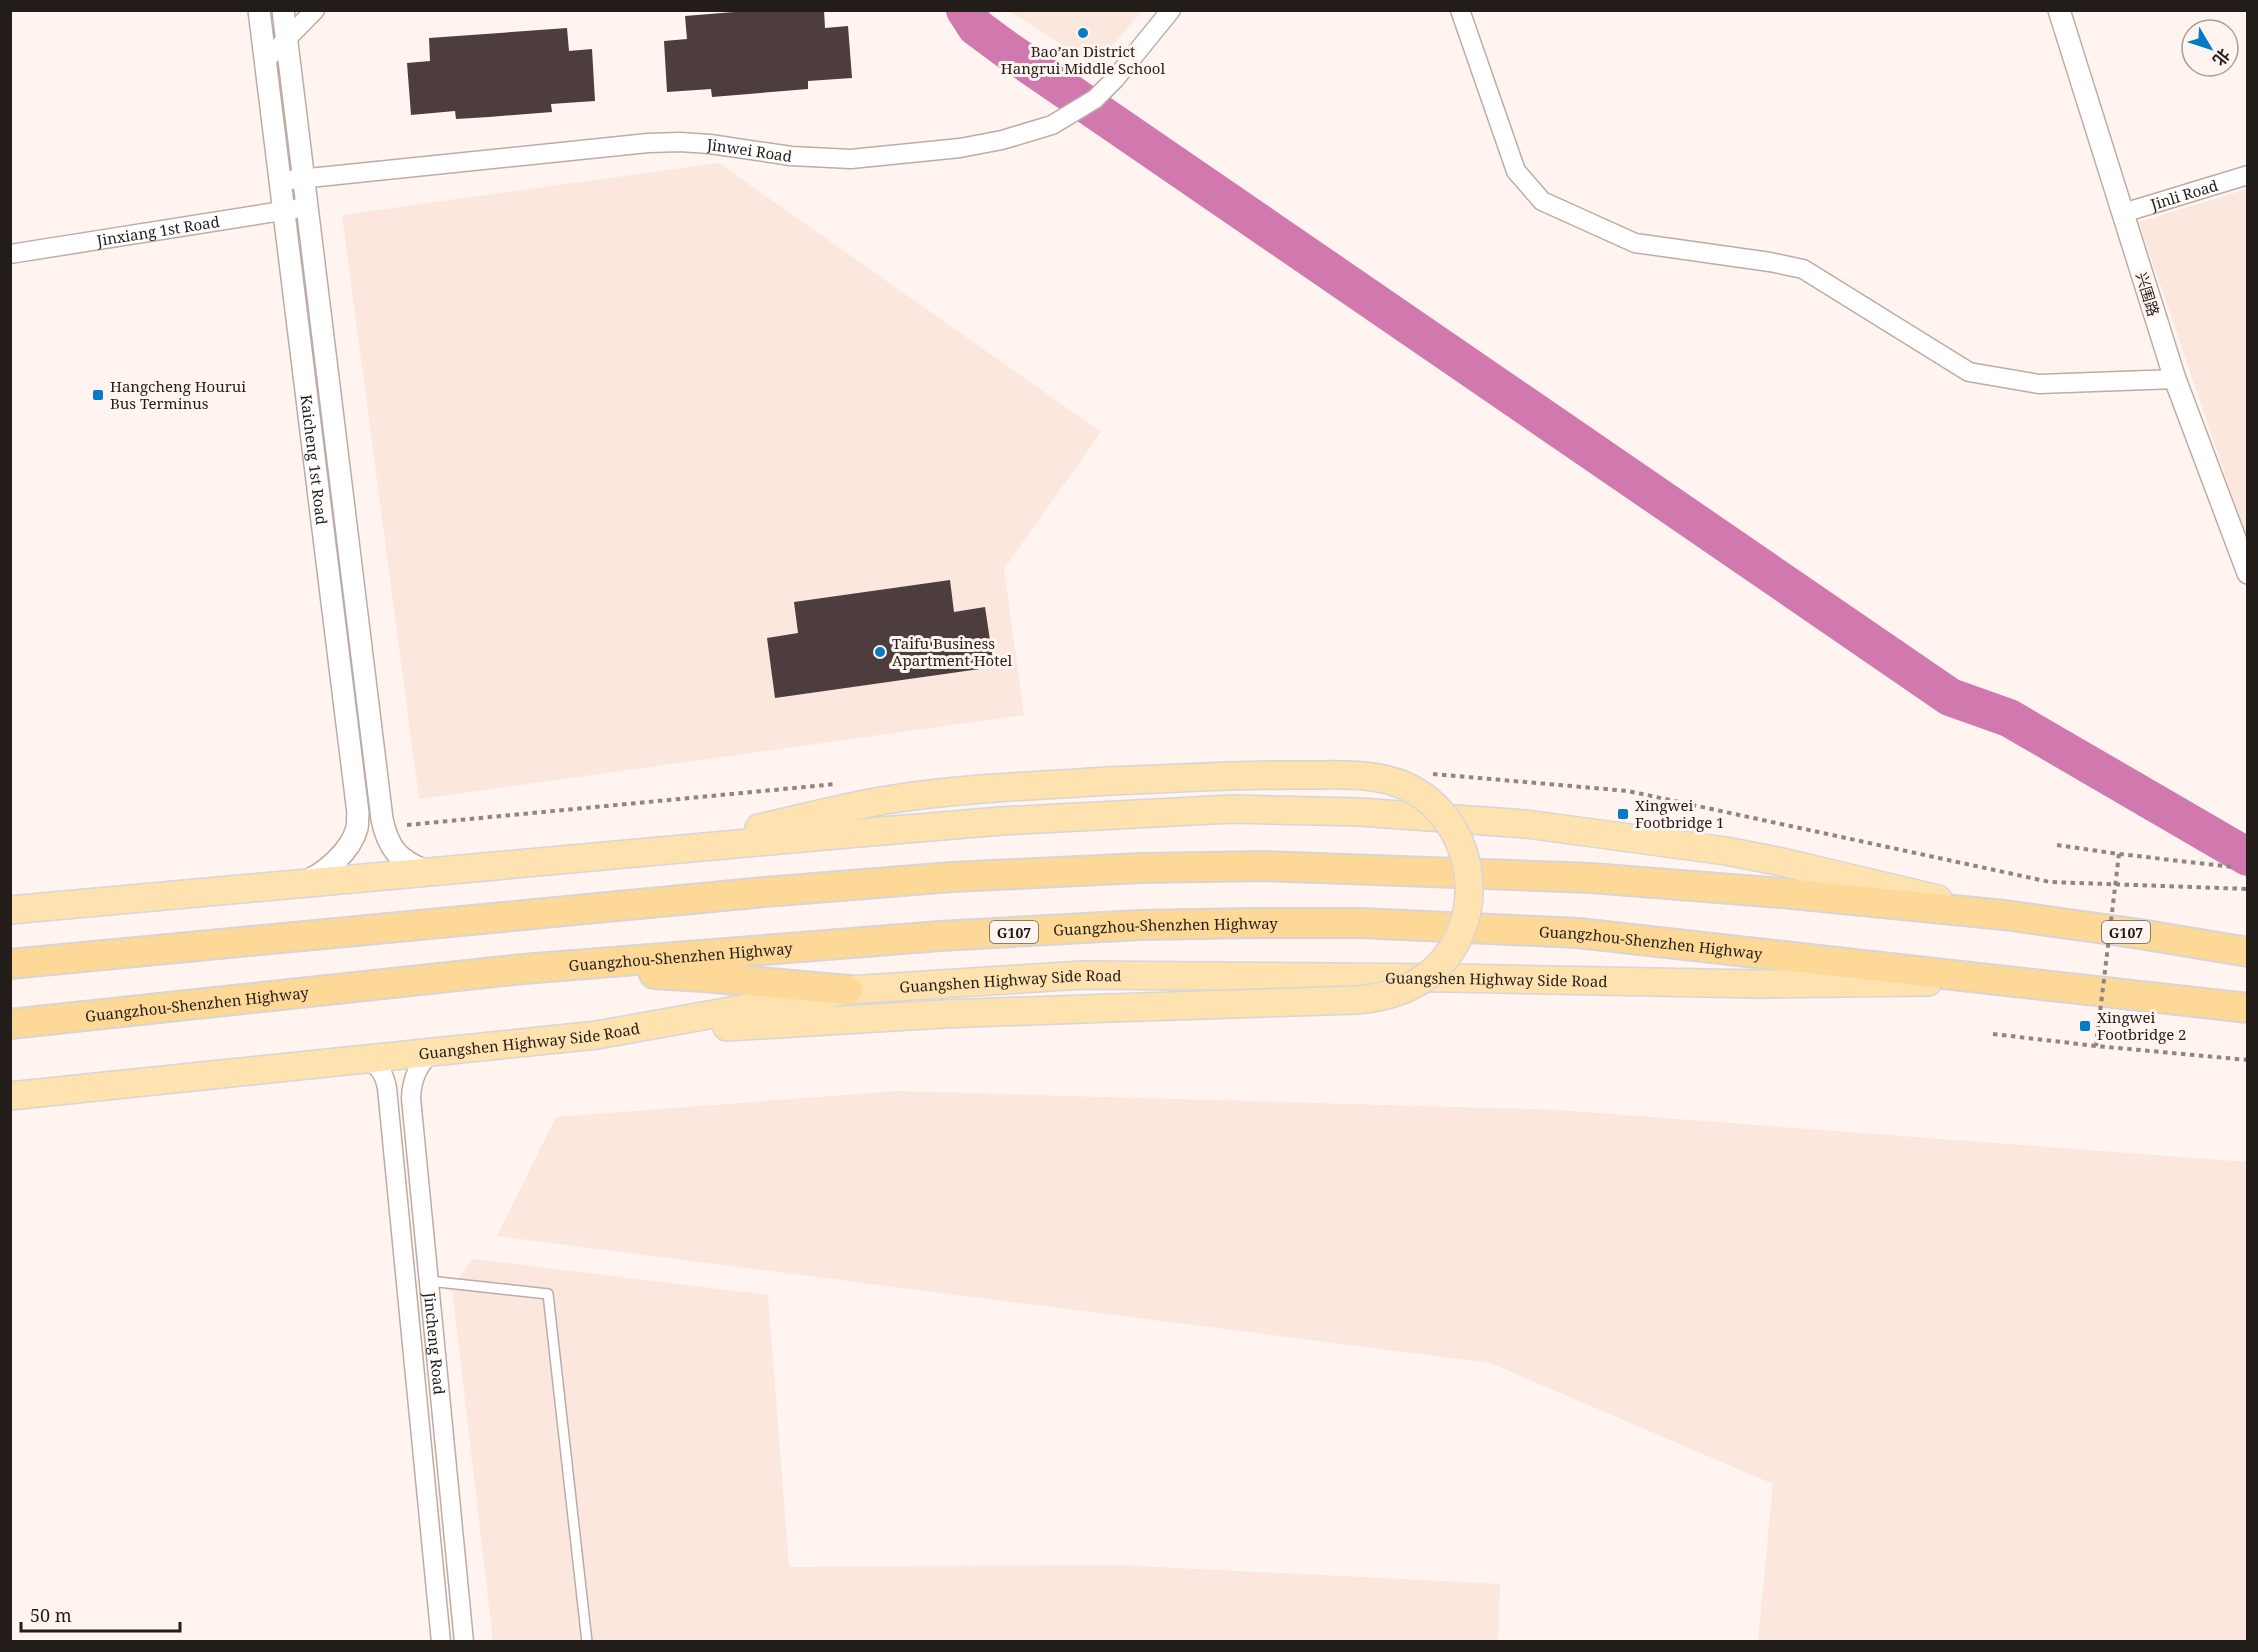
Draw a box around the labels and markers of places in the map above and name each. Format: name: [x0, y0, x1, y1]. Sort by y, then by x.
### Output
marker: Bao’an District Hangrui Middle School: [1076, 26, 1090, 40]
place label: Bao’an District Hangrui Middle School: [1001, 41, 1165, 78]
place label: Hangcheng Hourui Bus Terminus: [110, 376, 246, 413]
marker: Hangcheng Hourui Bus Terminus: [91, 388, 105, 402]
place label: Taifu Business Apartment Hotel: [892, 633, 1012, 670]
marker: Taifu Business Apartment Hotel: [873, 645, 887, 659]
place label: Xingwei Footbridge 1: [1635, 795, 1725, 832]
marker: Xingwei Footbridge 1: [1616, 807, 1630, 821]
place label: Xingwei Footbridge 2: [2097, 1007, 2187, 1044]
marker: Xingwei Footbridge 2: [2078, 1019, 2092, 1033]

